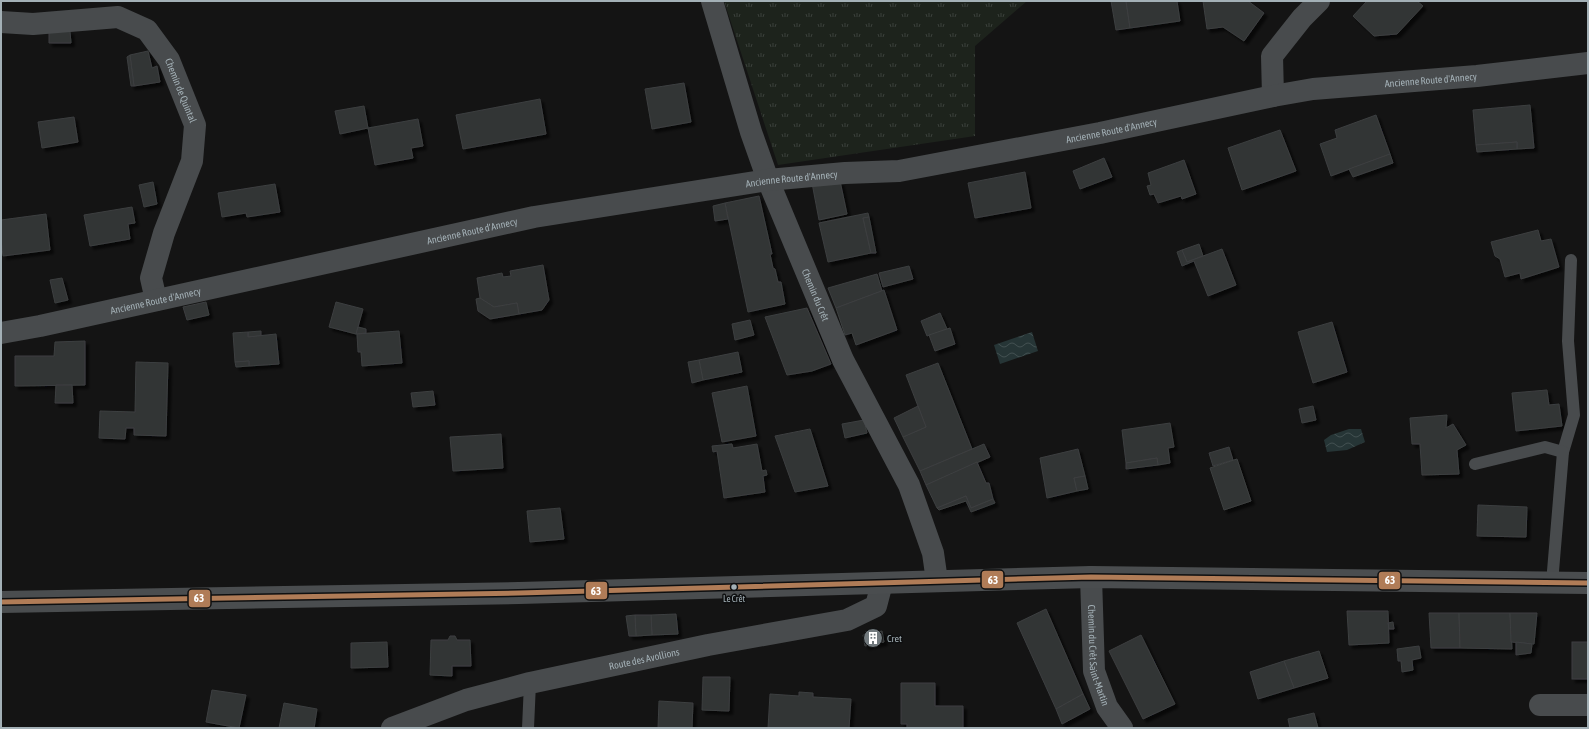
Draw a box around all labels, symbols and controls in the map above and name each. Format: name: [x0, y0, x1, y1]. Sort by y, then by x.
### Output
street label: Chemin de Quintal: [163, 57, 199, 125]
street label: Ancienne Route d'Annecy: [1384, 71, 1477, 89]
street label: Ancienne Route d'Annecy: [1065, 116, 1158, 145]
street label: Ancienne Route d'Annecy: [745, 169, 838, 189]
street label: Ancienne Route d'Annecy: [426, 216, 518, 247]
street label: Chemin du Crêt: [800, 267, 831, 323]
street label: Ancienne Route d'Annecy: [109, 286, 202, 316]
line badge: 63: [981, 570, 1004, 589]
line badge: 63: [1378, 571, 1401, 590]
text: 63: [988, 574, 998, 586]
text: 63: [1385, 574, 1395, 586]
line badge: 63: [585, 581, 608, 600]
marker: Le Crêt: [729, 582, 739, 592]
text: 63: [591, 585, 601, 597]
line badge: 63: [188, 589, 211, 608]
text: 63: [194, 592, 204, 604]
place label: Le Crêt: [723, 594, 745, 604]
street label: Chemin du Crêt Saint-Martin: [1086, 605, 1111, 707]
building icon: Cret: [862, 627, 884, 649]
place label: Cret: [887, 633, 902, 644]
street label: Route des Avollions: [608, 646, 681, 672]

